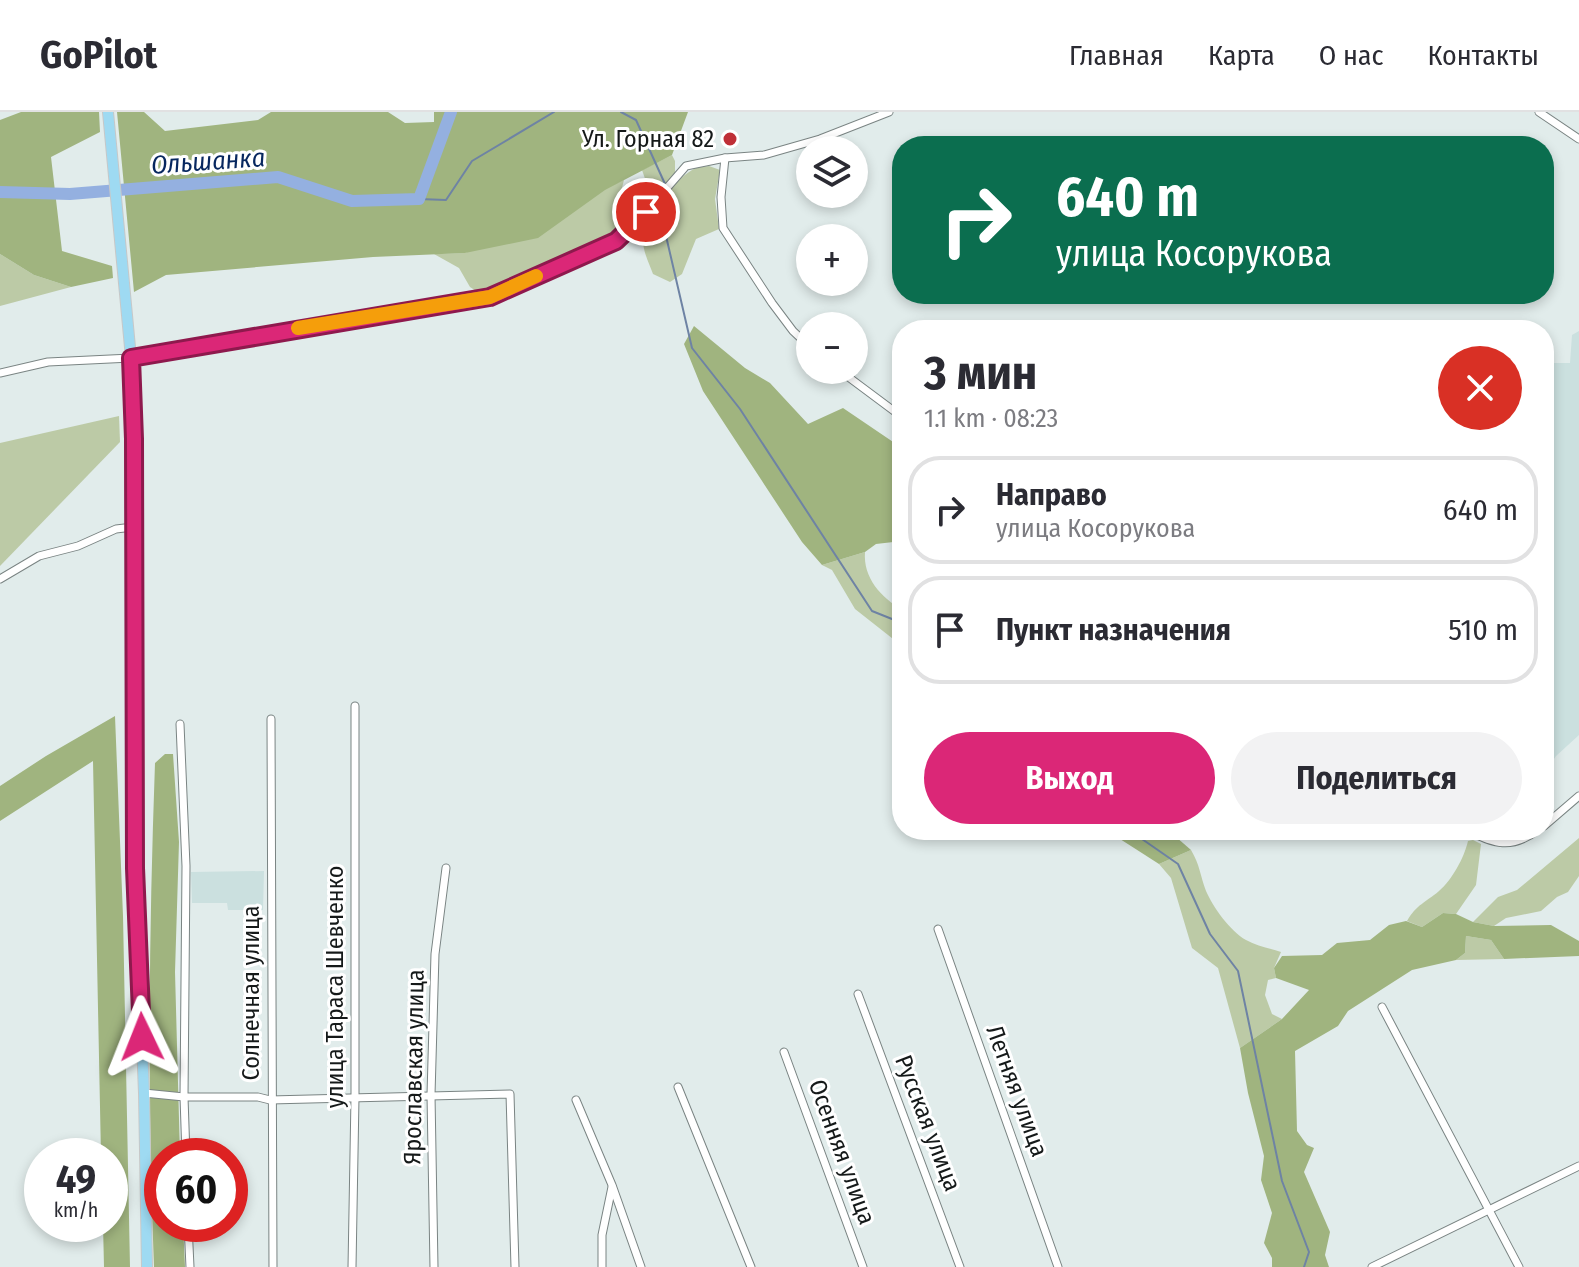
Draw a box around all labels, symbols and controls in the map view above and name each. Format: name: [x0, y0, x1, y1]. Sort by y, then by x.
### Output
text: GoPilot: [40, 32, 157, 78]
text: Главная: [1069, 39, 1164, 72]
text: Карта: [1208, 39, 1275, 72]
text: О нас: [1319, 39, 1384, 72]
text: Контакты: [1428, 39, 1539, 72]
place label: Ул. Горная 82: [581, 125, 714, 153]
marker: Ул. Горная 82: [721, 130, 739, 148]
map controls: [796, 136, 868, 384]
button: layers: [796, 136, 868, 208]
water label: Ольшанка: [150, 142, 266, 181]
text: 640 m: [1056, 164, 1199, 231]
icon: right: [924, 168, 1028, 272]
pin: [612, 178, 680, 246]
icon: arrive: [624, 190, 668, 234]
button: +: [796, 224, 868, 296]
text: улица Косорукова: [1056, 232, 1332, 276]
button: −: [796, 312, 868, 384]
text: 3 мин: [924, 344, 1037, 402]
button: close: [1438, 346, 1522, 430]
text: 1.1 km · 08:23: [924, 403, 1058, 434]
text: Направо: [996, 477, 1107, 513]
icon: right: [928, 488, 972, 532]
text: 640 m: [1443, 492, 1518, 528]
text: улица Косорукова: [996, 513, 1195, 544]
icon: arrive: [928, 608, 972, 652]
text: Пункт назначения: [996, 612, 1231, 648]
text: 510 m: [1448, 612, 1518, 648]
button: Выход: [924, 732, 1215, 824]
button: Поделиться: [1231, 732, 1522, 824]
street label: улица Тараса Шевченко: [321, 866, 349, 1108]
street label: Солнечная улица: [237, 905, 265, 1081]
street label: Ярославская улица: [398, 969, 430, 1165]
position arrow: [100, 995, 184, 1079]
street label: Летняя улица: [980, 1022, 1054, 1160]
street label: Русская улица: [889, 1051, 967, 1195]
street label: Осенняя улица: [803, 1076, 881, 1228]
speed limit sign: 60: [144, 1138, 248, 1242]
text: 49: [56, 1156, 96, 1204]
text: km/h: [54, 1198, 98, 1222]

